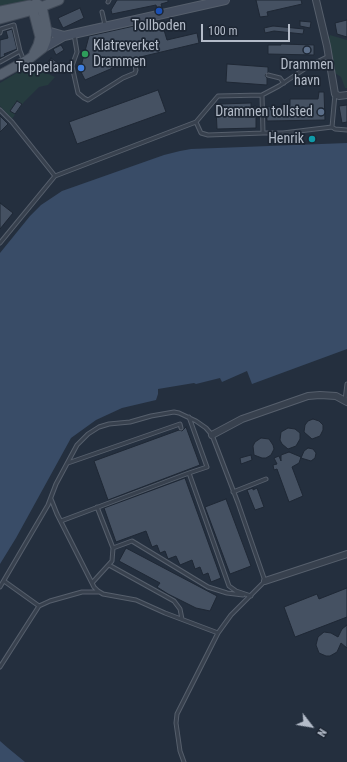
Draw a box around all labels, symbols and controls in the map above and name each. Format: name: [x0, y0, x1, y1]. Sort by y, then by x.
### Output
marker: Tollboden: [154, 6, 164, 16]
scale bar: [203, 16, 292, 42]
place label: Tollboden: [132, 18, 186, 34]
text: 100 m: [208, 24, 238, 38]
place label: Klatreverket Drammen: [93, 38, 159, 70]
marker: Drammen havn: [302, 45, 312, 55]
marker: Klatreverket Drammen: [80, 49, 90, 59]
place label: Drammen havn: [280, 57, 334, 90]
place label: Teppeland: [16, 60, 73, 76]
marker: Teppeland: [76, 63, 86, 73]
place label: Drammen tollsted: [215, 104, 313, 120]
marker: Drammen tollsted: [316, 107, 326, 117]
place label: Henrik: [268, 131, 304, 147]
marker: Henrik: [307, 134, 317, 144]
north arrow: [291, 706, 331, 746]
text: N: [314, 726, 329, 739]

